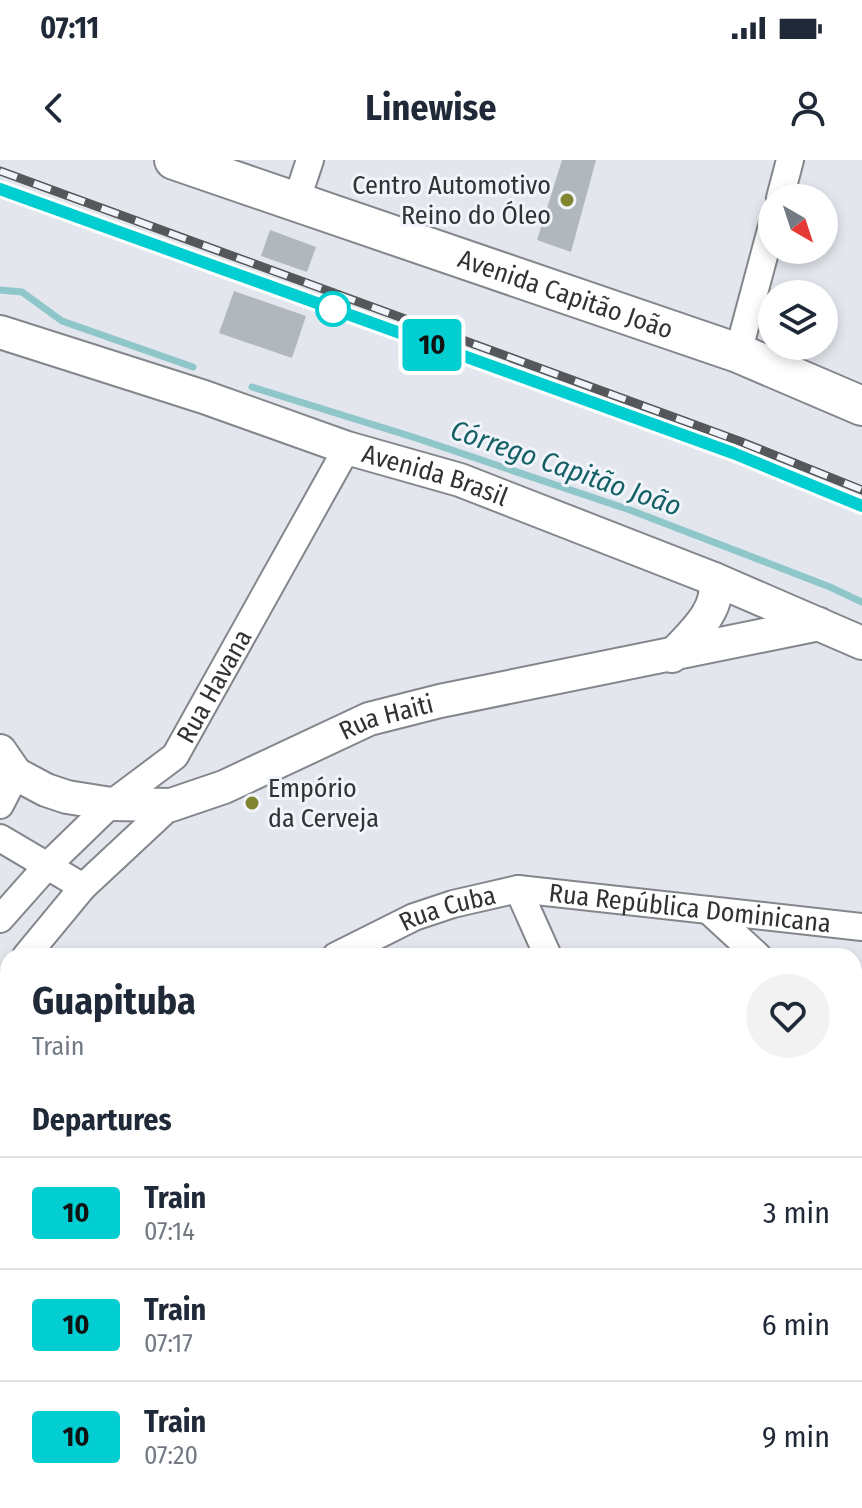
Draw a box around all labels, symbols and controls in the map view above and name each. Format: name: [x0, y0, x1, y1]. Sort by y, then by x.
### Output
text: 07:11: [40, 10, 99, 46]
icon: back: [32, 86, 76, 130]
text: Linewise: [365, 86, 497, 130]
icon: person: [786, 86, 830, 130]
place label: Centro Automotivo Reino do Óleo: [352, 170, 551, 231]
north arrow: [758, 184, 838, 264]
map controls: [758, 184, 838, 360]
marker: Centro Automotivo Reino do Óleo: [558, 191, 576, 209]
street label: Avenida Capitão João: [454, 243, 677, 345]
button: layers: [758, 280, 838, 360]
unlabelled marker: [316, 292, 350, 326]
line badge: 10: [396, 319, 468, 371]
text: 10: [418, 328, 446, 361]
water label: Córrego Capitão João: [446, 413, 686, 523]
street label: Avenida Brasil: [359, 438, 512, 513]
street label: Rua Havana: [170, 624, 258, 748]
street label: Rua Haiti: [334, 688, 436, 746]
place label: Empório da Cerveja: [268, 773, 379, 834]
marker: Empório da Cerveja: [243, 794, 261, 812]
street label: Rua República Dominicana: [547, 877, 833, 939]
street label: Rua Cuba: [394, 879, 499, 938]
button: heart: [746, 974, 830, 1058]
text: Guapituba: [32, 978, 196, 1024]
text: Train: [32, 1031, 85, 1062]
text: Departures: [32, 1102, 172, 1138]
text: Train: [144, 1180, 206, 1216]
text: 3 min: [763, 1195, 830, 1231]
text: 10: [62, 1196, 90, 1229]
text: 07:14: [144, 1216, 195, 1247]
text: Train: [144, 1292, 206, 1328]
text: 6 min: [762, 1307, 830, 1343]
text: 10: [62, 1308, 90, 1341]
text: 07:17: [144, 1328, 193, 1359]
text: Train: [144, 1404, 206, 1440]
text: 9 min: [762, 1419, 830, 1455]
text: 10: [62, 1420, 90, 1453]
text: 07:20: [144, 1440, 198, 1471]

